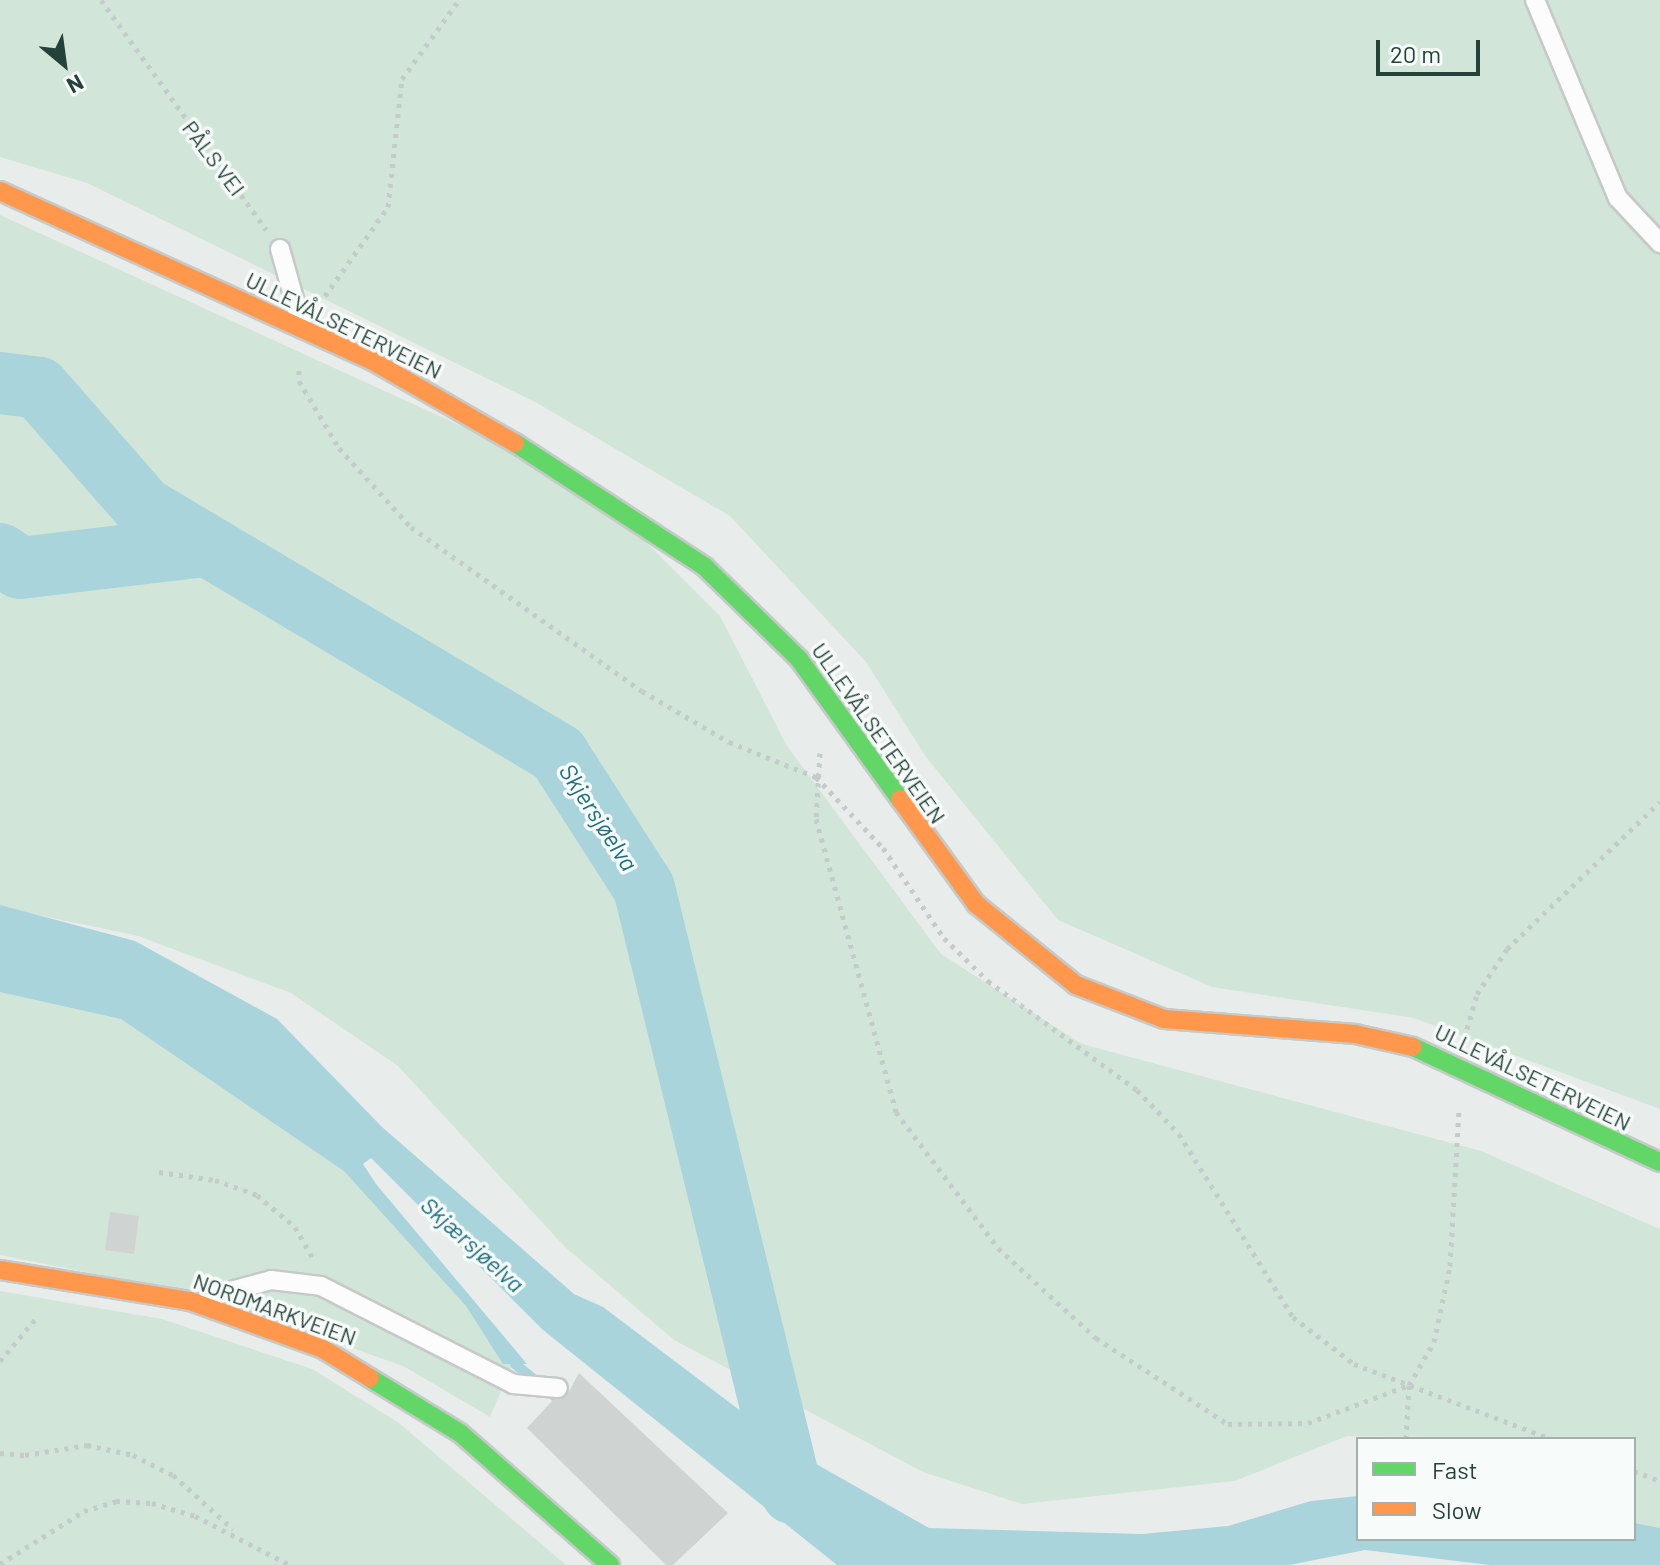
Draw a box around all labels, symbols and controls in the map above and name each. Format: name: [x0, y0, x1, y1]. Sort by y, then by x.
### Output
north arrow: [24, 24, 104, 104]
scale bar: [1380, 24, 1484, 74]
text: 20 m: [1390, 39, 1441, 68]
text: N: [63, 70, 88, 100]
street label: PÅLS VEI: [177, 115, 251, 201]
street label: ULLEVÅLSETERVEIEN: [242, 266, 446, 384]
street label: ULLEVÅLSETERVEIEN: [807, 637, 951, 829]
water label: Skjersjøelva: [554, 758, 644, 876]
street label: ULLEVÅLSETERVEIEN: [1431, 1018, 1635, 1136]
water label: Skjærsjøelva: [415, 1190, 531, 1298]
street label: NORDMARKVEIEN: [190, 1267, 360, 1351]
legend: [1356, 1437, 1636, 1541]
text: Fast: [1432, 1455, 1477, 1484]
text: Slow: [1432, 1495, 1481, 1524]

